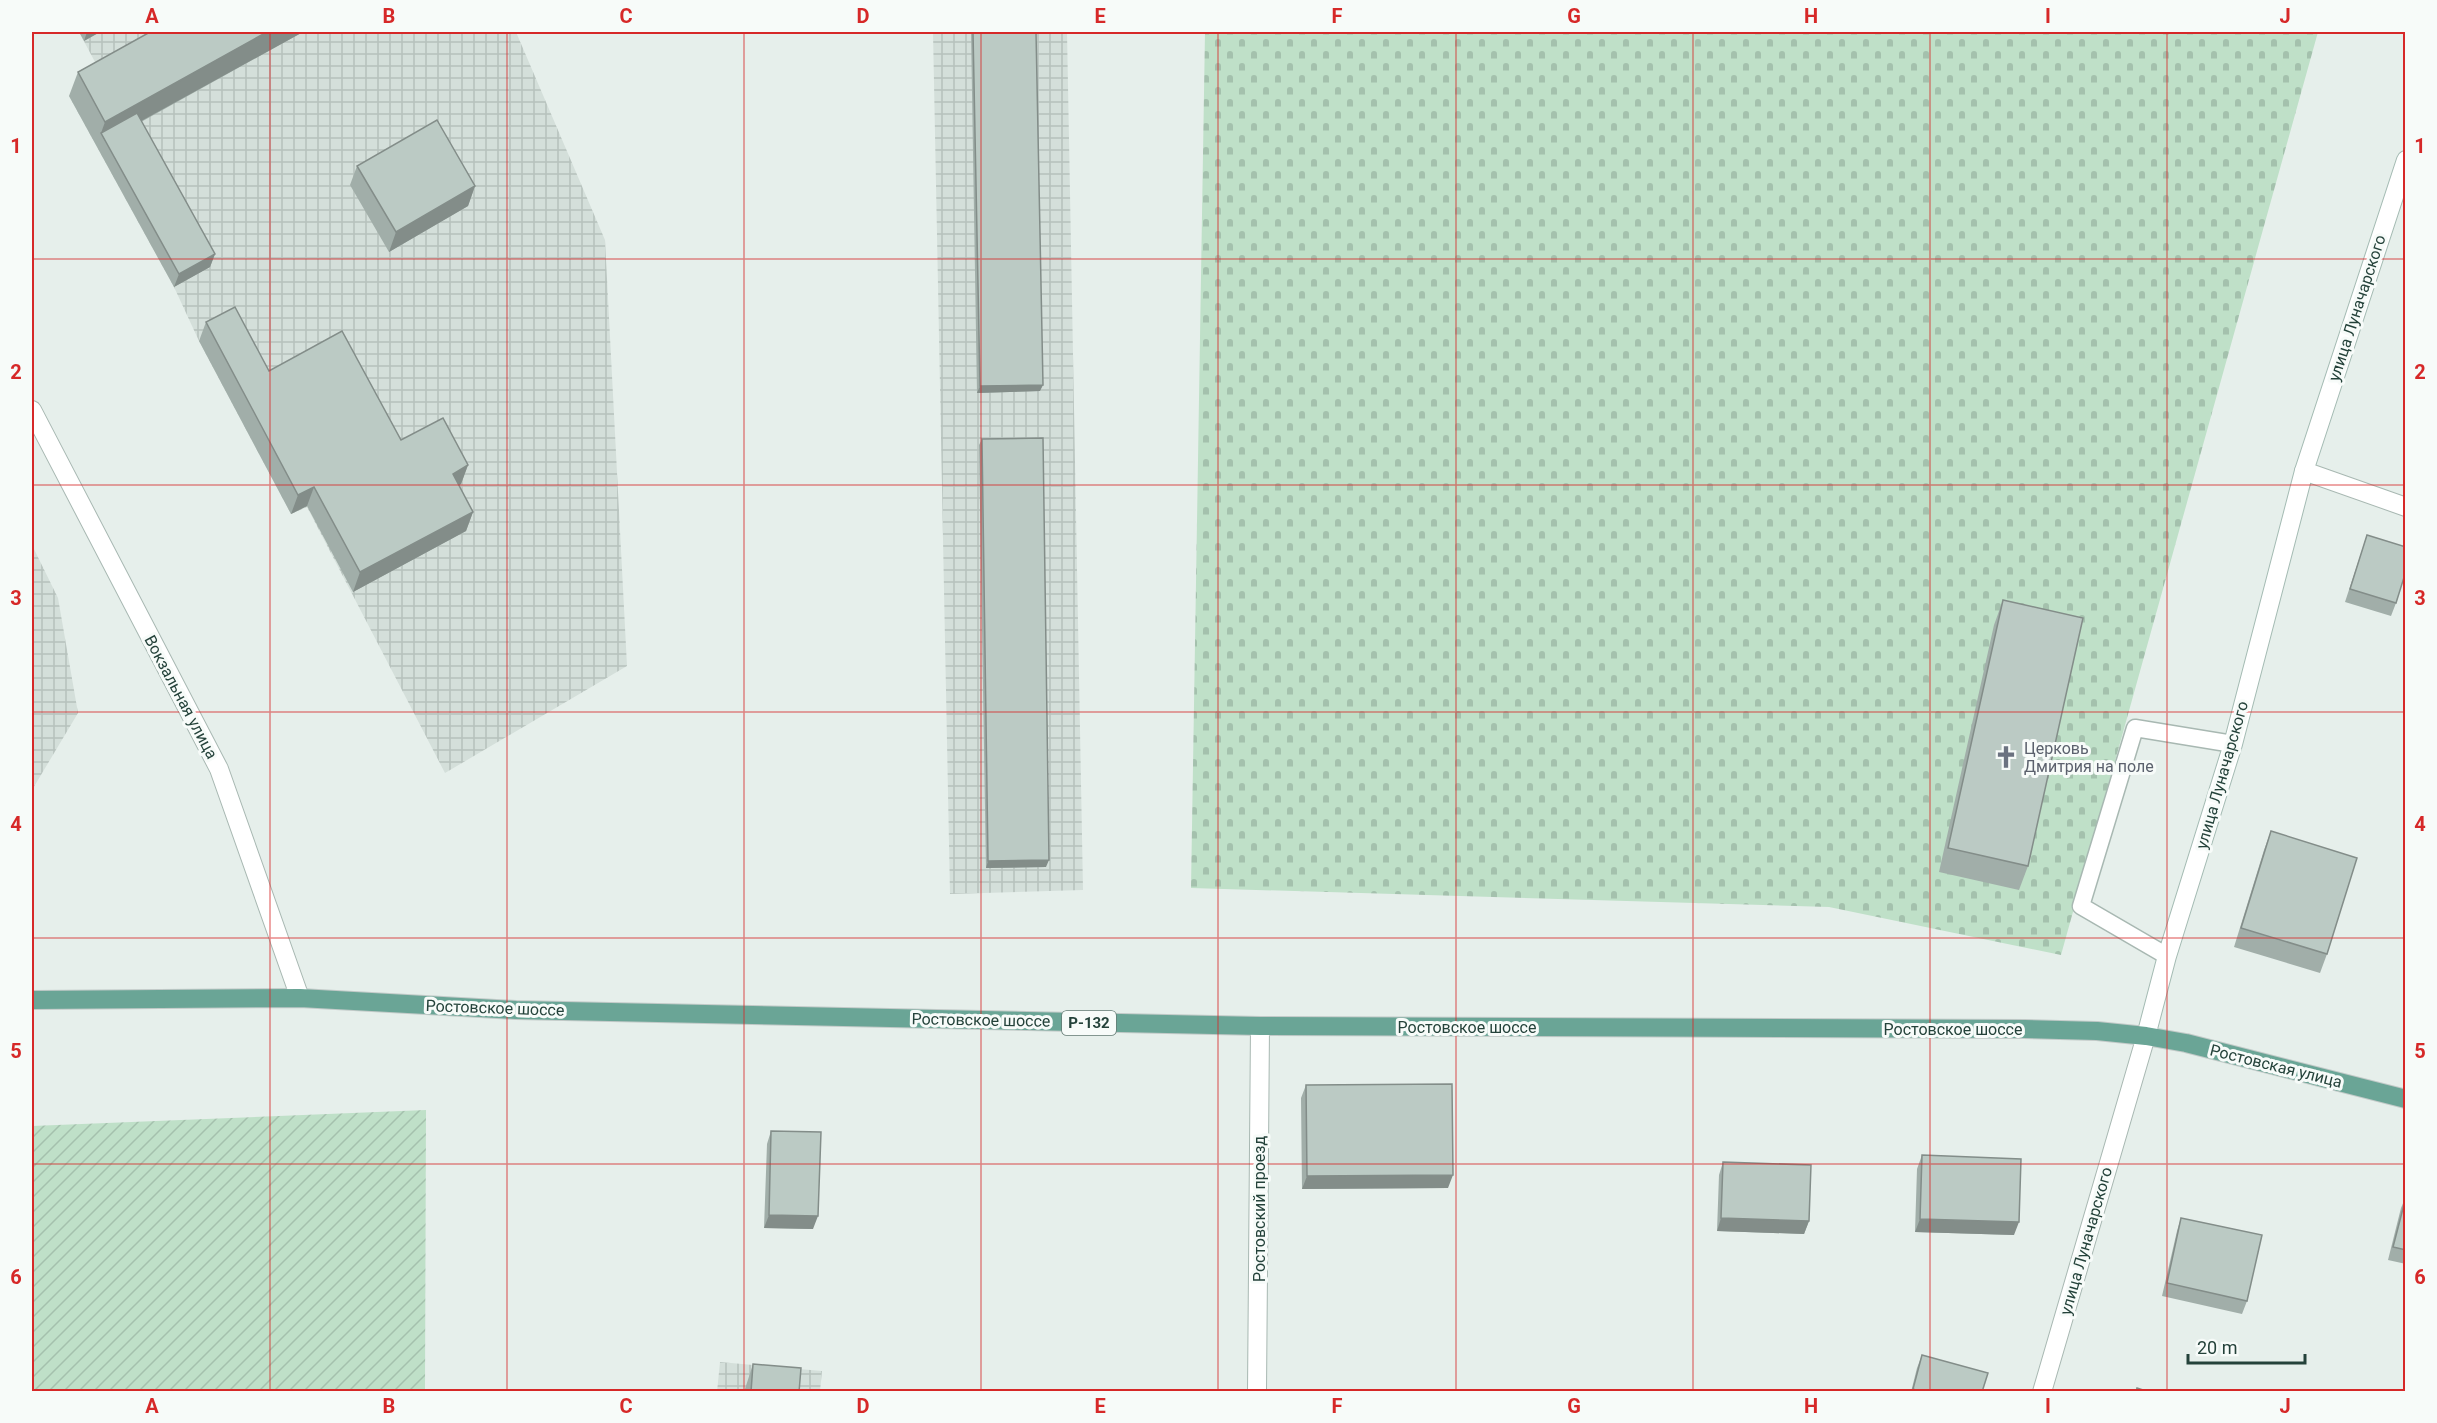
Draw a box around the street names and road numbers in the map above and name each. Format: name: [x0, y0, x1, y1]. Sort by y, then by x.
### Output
street label: улица Луначарского: [2324, 232, 2390, 384]
street label: Вокзальная улица: [140, 632, 222, 762]
street label: улица Луначарского: [2192, 699, 2252, 851]
street label: Ростовское шоссе: [425, 996, 565, 1020]
street label: Ростовское шоссе: [911, 1009, 1051, 1031]
road number: Р-132: [1062, 1011, 1116, 1035]
street label: Ростовское шоссе: [1398, 1018, 1536, 1037]
street label: Ростовское шоссе: [1884, 1020, 2022, 1039]
street label: Ростовская улица: [2208, 1040, 2344, 1092]
street label: Ростовский проезд: [1250, 1136, 1269, 1282]
street label: улица Луначарского: [2056, 1165, 2116, 1317]

